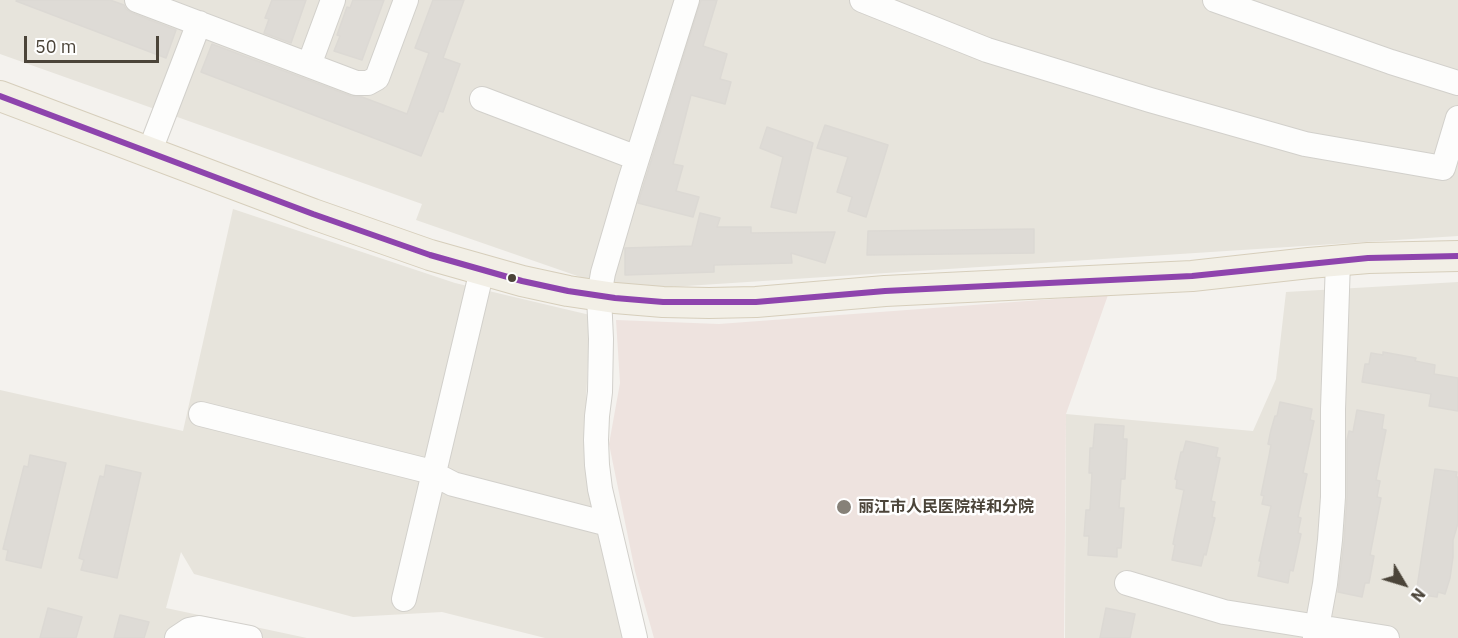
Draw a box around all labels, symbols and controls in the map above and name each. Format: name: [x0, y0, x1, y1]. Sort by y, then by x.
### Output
scale bar: [27, 24, 162, 62]
text: 50 m: [35, 35, 77, 58]
unlabelled marker: [506, 272, 518, 284]
place label: 丽江市人民医院祥和分院: [858, 497, 1034, 517]
marker: 丽江市人民医院祥和分院: [835, 498, 853, 516]
north arrow: [1374, 554, 1434, 614]
text: N: [1407, 584, 1430, 606]

